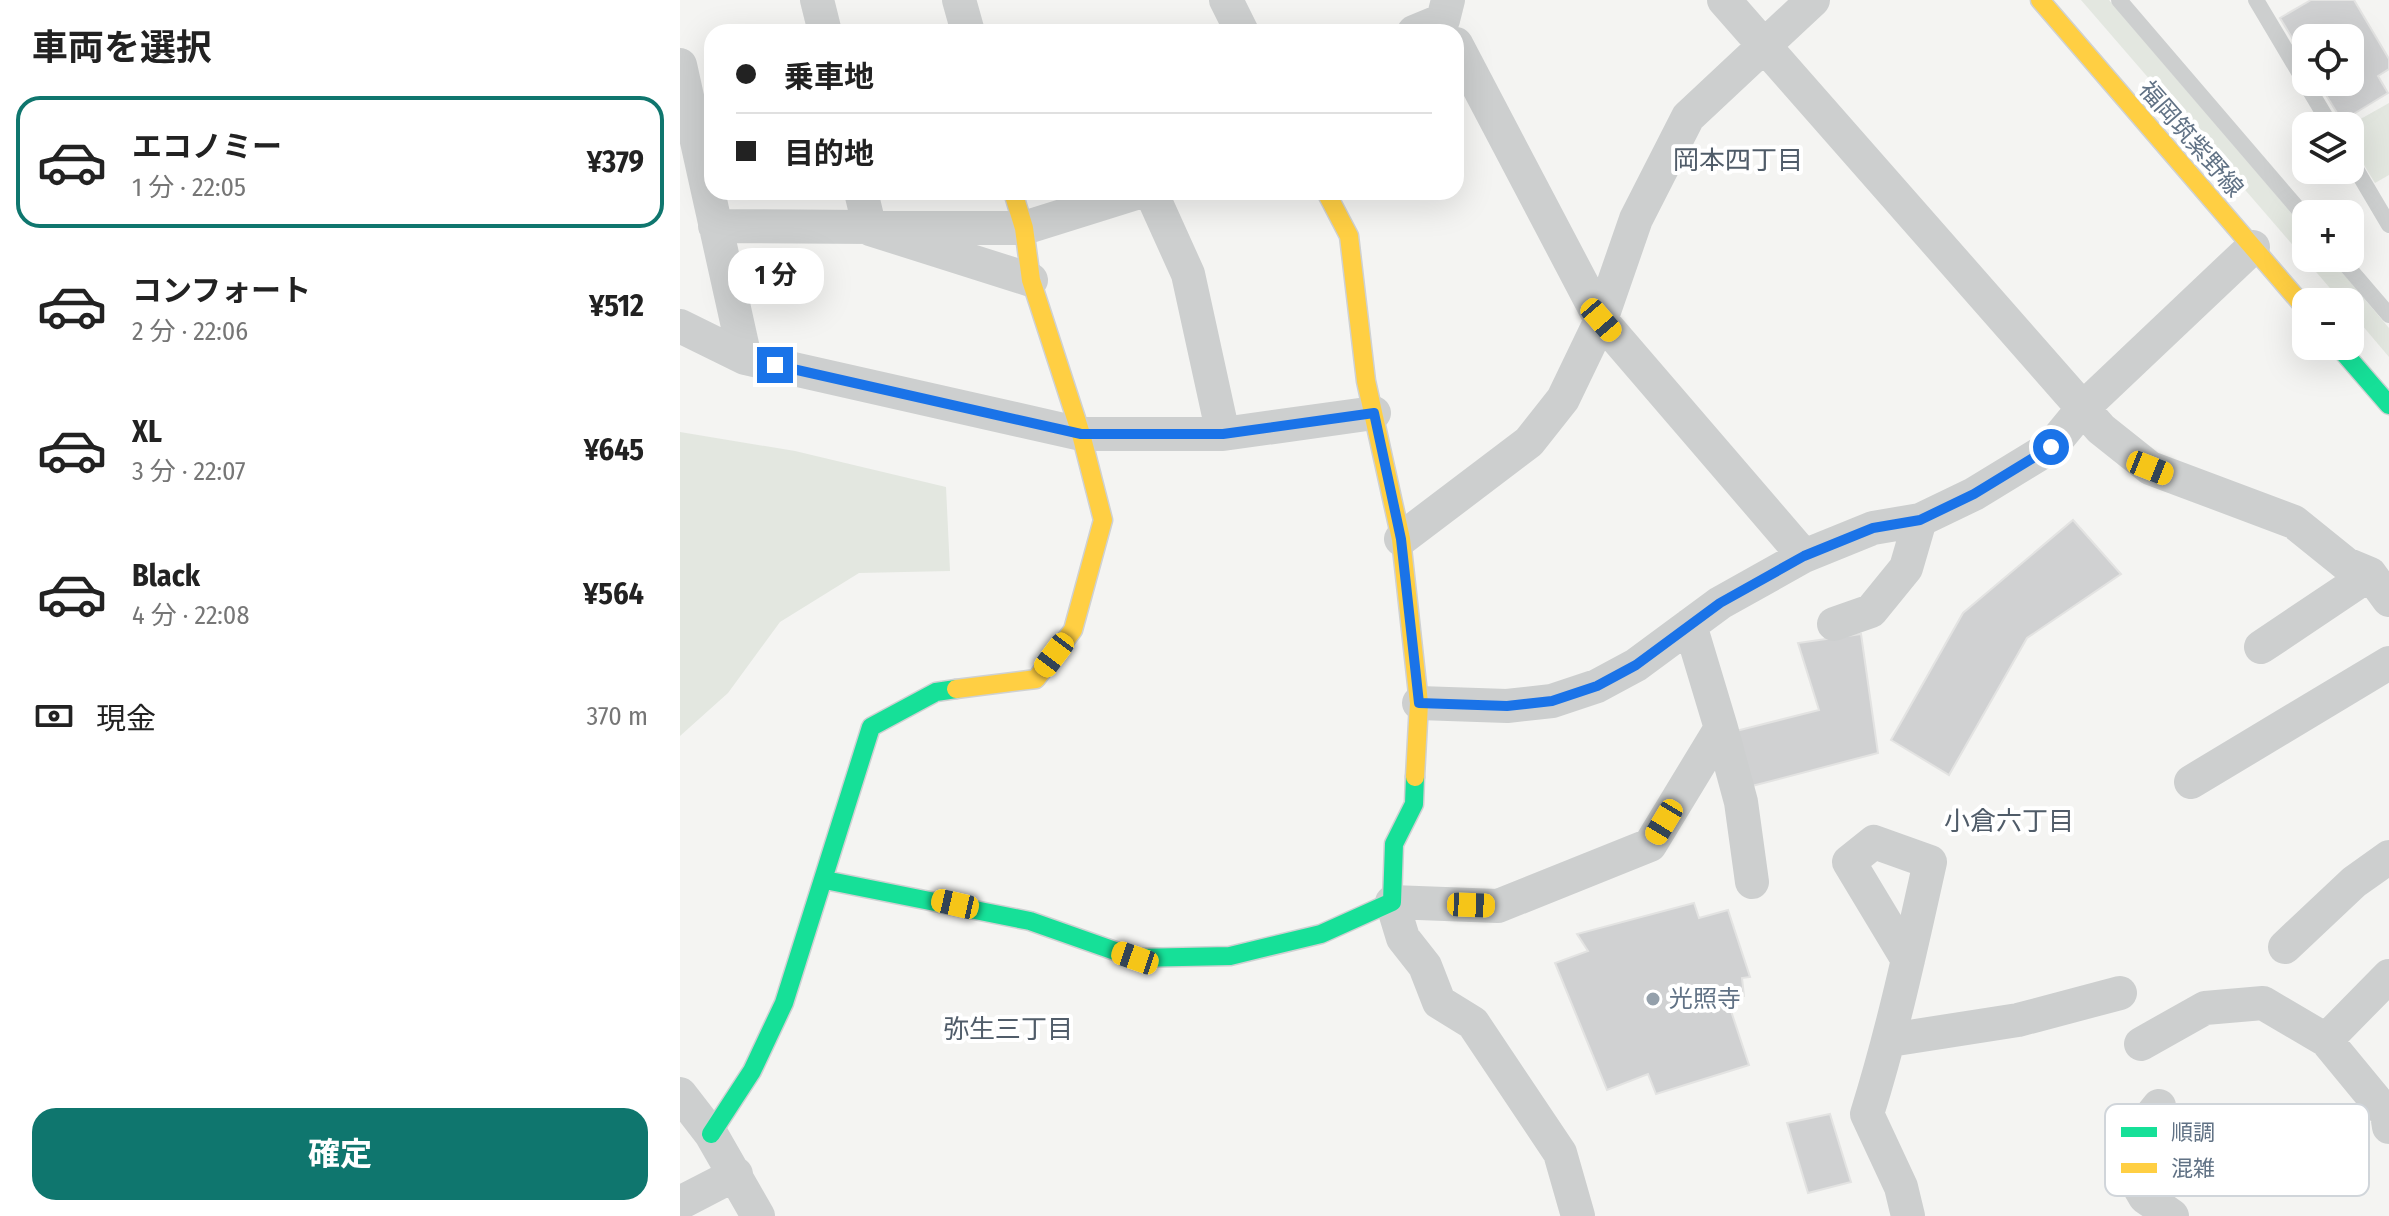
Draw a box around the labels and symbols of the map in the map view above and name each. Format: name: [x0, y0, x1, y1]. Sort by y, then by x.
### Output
street label: 福岡筑紫野線: [2133, 75, 2249, 203]
district label: 岡本四丁目: [1673, 145, 1803, 176]
callout: 1 分: [727, 249, 823, 305]
car: [1576, 294, 1626, 346]
route end: [757, 347, 793, 383]
route start: [2033, 429, 2069, 465]
car: [2123, 448, 2177, 488]
car: [1030, 629, 1078, 681]
car: [1641, 795, 1687, 849]
district label: 小倉六丁目: [1944, 806, 2074, 837]
car: [929, 887, 981, 921]
car: [1447, 892, 1495, 918]
car: [1108, 939, 1162, 977]
place label: 光照寺: [1669, 985, 1741, 1013]
marker: 光照寺: [1644, 990, 1662, 1008]
district label: 弥生三丁目: [943, 1014, 1073, 1045]
legend: [2105, 1104, 2369, 1196]
text: 順調: [2171, 1119, 2215, 1146]
text: 混雑: [2171, 1155, 2215, 1182]

